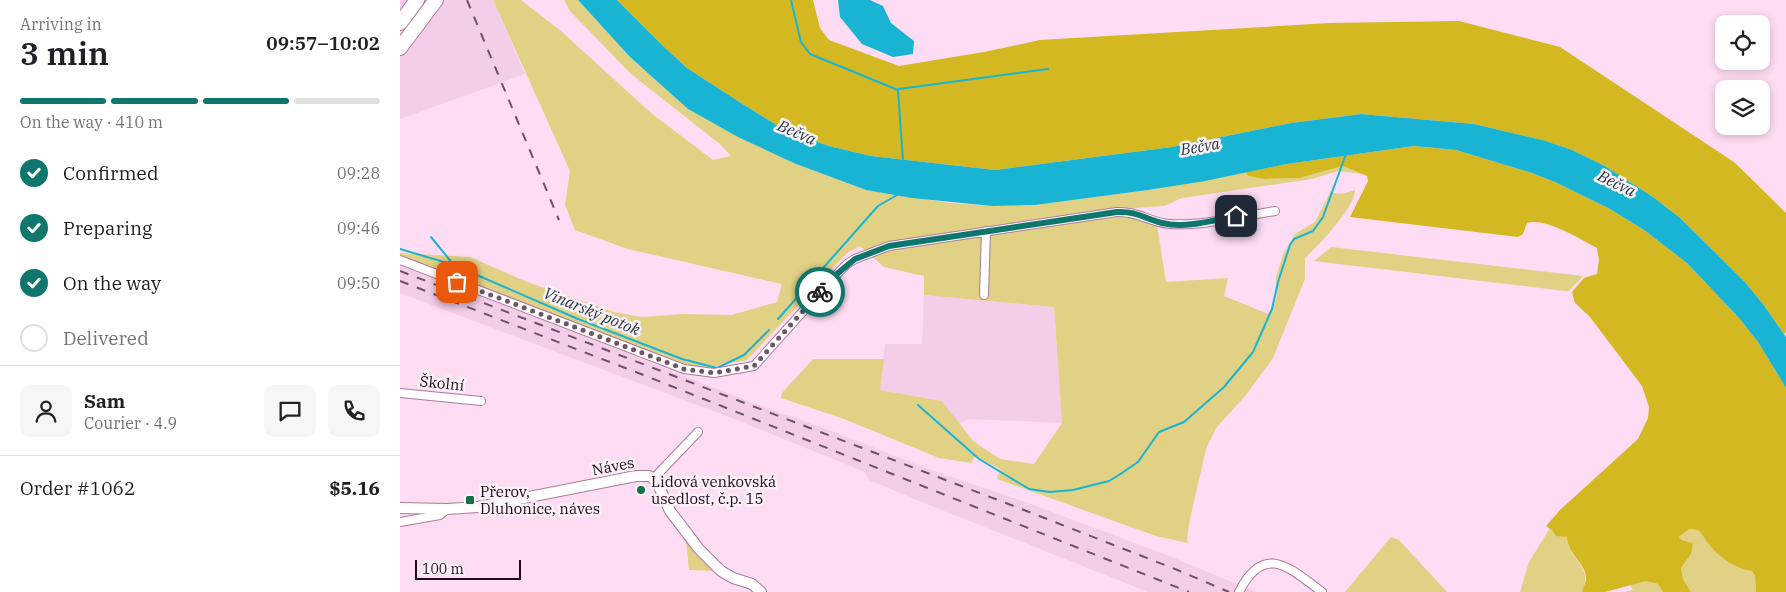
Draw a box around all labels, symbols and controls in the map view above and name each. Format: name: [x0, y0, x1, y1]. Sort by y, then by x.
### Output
text: Arriving in: [20, 14, 102, 34]
map controls: [1715, 15, 1770, 135]
button: locate: [1715, 15, 1770, 70]
text: 09:57–10:02: [266, 31, 380, 55]
text: 3 min: [20, 32, 109, 74]
button: layers: [1715, 80, 1770, 135]
text: On the way · 410 m: [20, 112, 163, 132]
water label: Bečva: [774, 115, 819, 149]
water label: Bečva: [1178, 133, 1222, 159]
icon: check: [20, 159, 48, 187]
text: Confirmed: [63, 161, 158, 185]
text: 09:28: [337, 163, 380, 183]
water label: Bečva: [1594, 165, 1640, 201]
pin: [1215, 195, 1257, 237]
icon: home: [1222, 202, 1250, 230]
icon: check: [20, 214, 48, 242]
text: Preparing: [63, 216, 152, 240]
text: 09:46: [337, 218, 380, 238]
pin: [436, 261, 478, 303]
courier: [795, 267, 845, 317]
icon: bag: [443, 268, 471, 296]
icon: check: [20, 269, 48, 297]
text: On the way: [63, 271, 161, 295]
text: 09:50: [337, 273, 380, 293]
icon: bike: [806, 278, 834, 306]
water label: Vinarský potok: [541, 283, 644, 340]
text: Delivered: [63, 326, 149, 350]
street label: Školní: [419, 371, 465, 395]
button: person: [20, 385, 72, 437]
button: chat: [264, 385, 316, 437]
button: phone: [328, 385, 380, 437]
text: Sam: [84, 389, 125, 413]
text: Courier · 4.9: [84, 413, 177, 433]
street label: Náves: [590, 453, 636, 479]
place label: Lidová venkovská usedlost, č.p. 15: [651, 472, 776, 508]
text: Order #1062: [20, 476, 135, 500]
text: $5.16: [329, 476, 380, 500]
place label: Přerov, Dluhonice, náves: [480, 482, 600, 518]
marker: Lidová venkovská usedlost, č.p. 15: [635, 484, 647, 496]
marker: Přerov, Dluhonice, náves: [464, 494, 476, 506]
scale bar: [415, 557, 521, 580]
text: 100 m: [422, 560, 464, 578]

